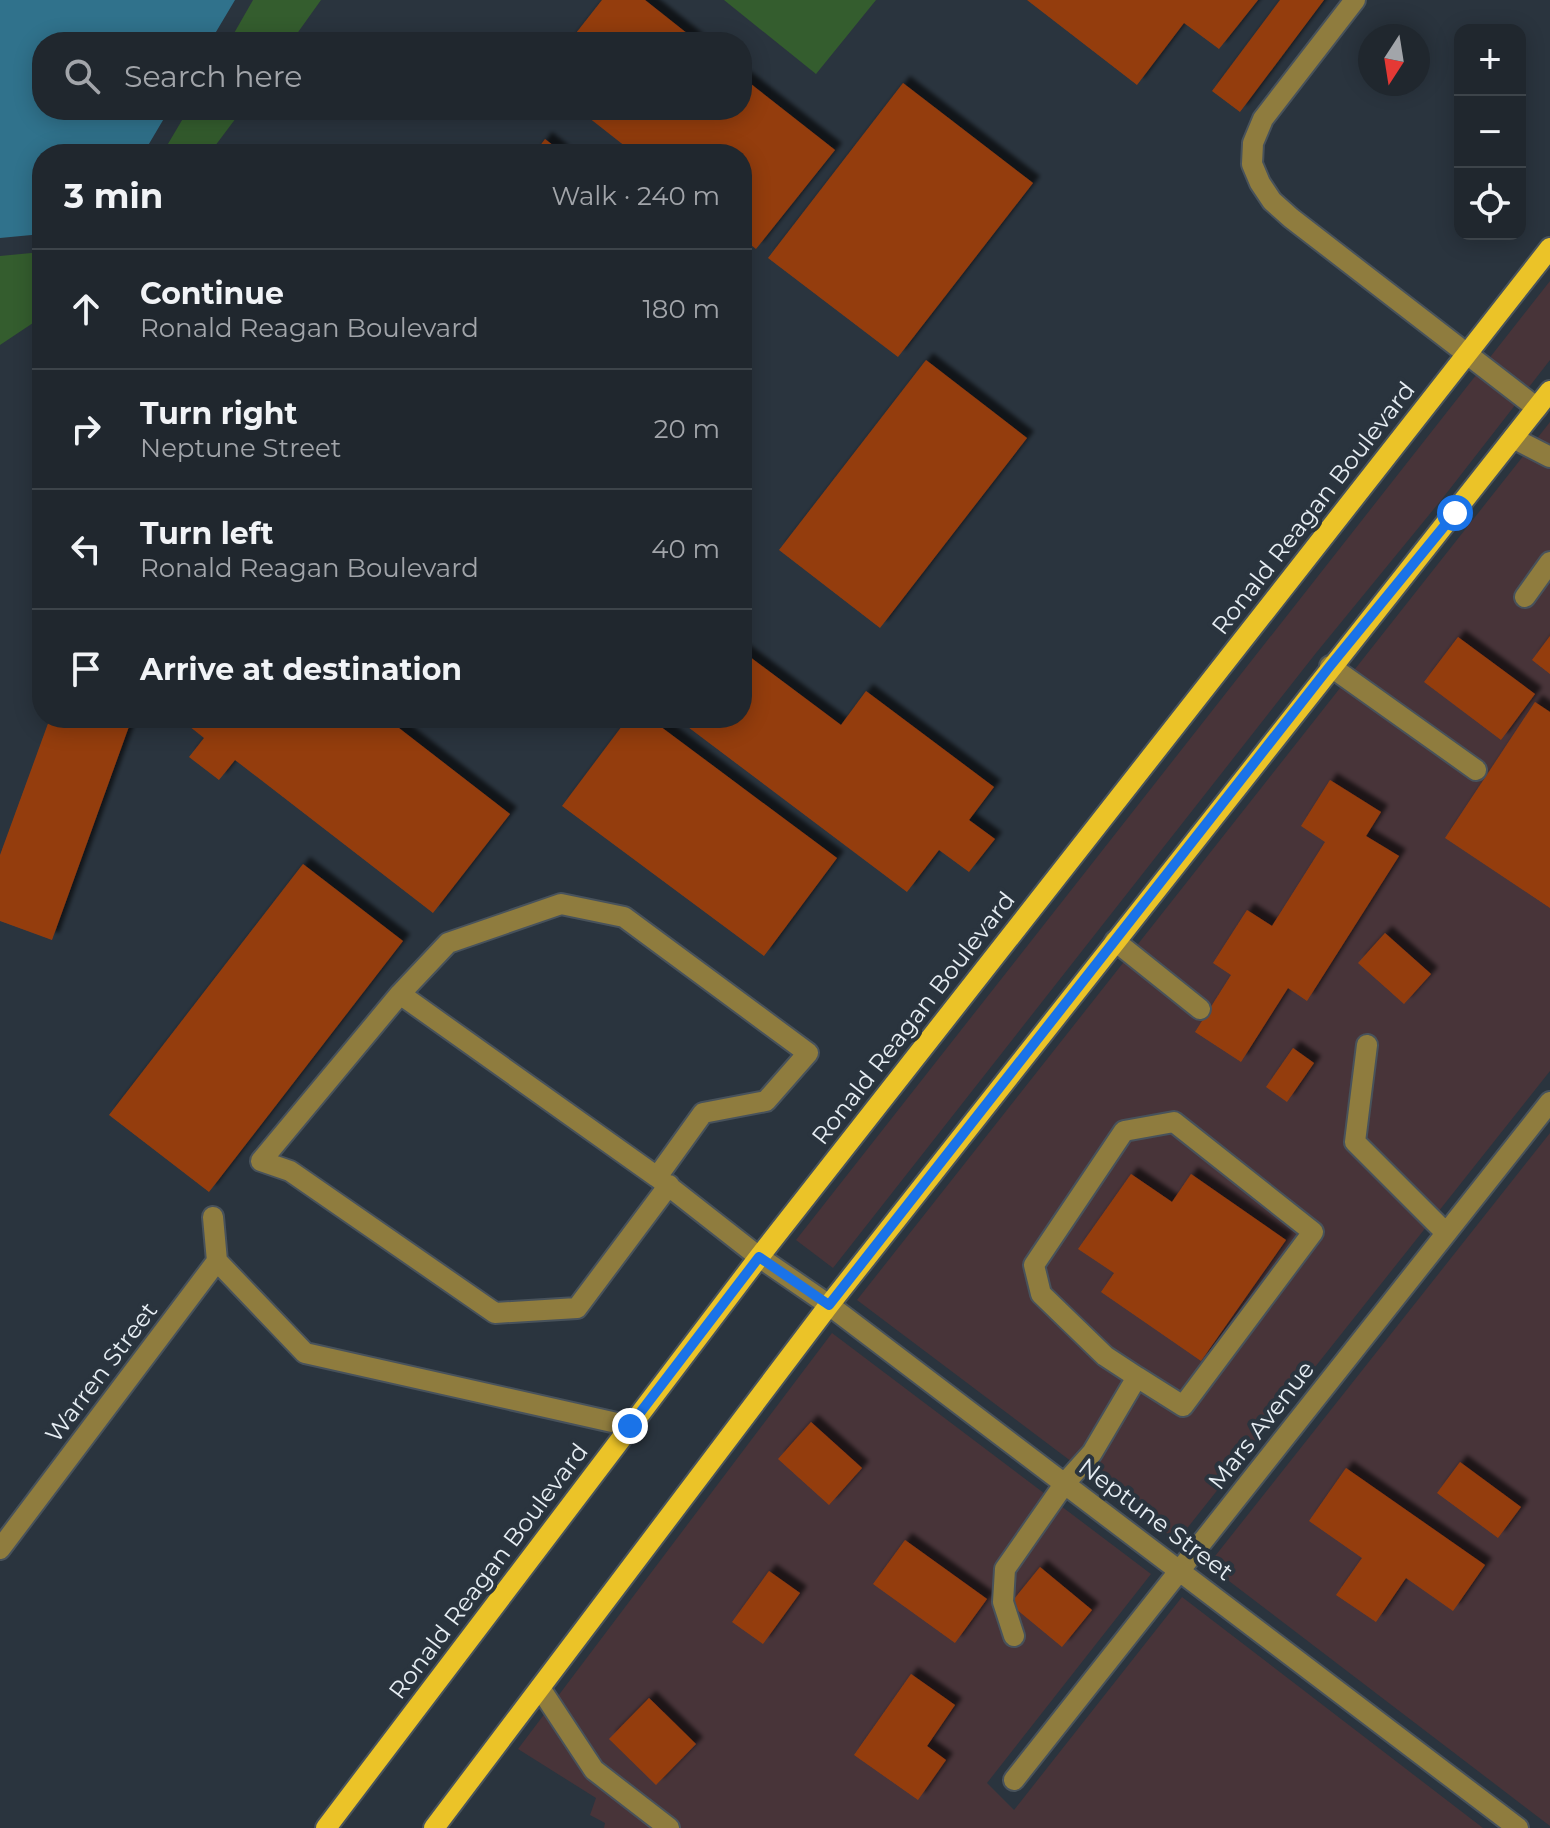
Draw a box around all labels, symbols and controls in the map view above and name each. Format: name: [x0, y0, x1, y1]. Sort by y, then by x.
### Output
north arrow: [1358, 24, 1430, 96]
map controls: [1454, 24, 1526, 240]
button: +: [1454, 24, 1526, 96]
search box: [32, 32, 752, 120]
icon: search: [60, 54, 104, 98]
text: Search here: [124, 58, 302, 95]
button: −: [1454, 96, 1526, 168]
button: locate: [1454, 168, 1526, 240]
text: 3 min: [64, 175, 163, 217]
text: Walk · 240 m: [552, 180, 720, 212]
text: Continue: [140, 275, 284, 312]
icon: ahead: [64, 287, 108, 331]
text: 180 m: [642, 293, 720, 325]
text: Ronald Reagan Boulevard: [140, 312, 479, 344]
street label: Ronald Reagan Boulevard: [1205, 376, 1421, 640]
text: Turn right: [140, 395, 297, 432]
icon: right: [64, 407, 108, 451]
text: 20 m: [654, 413, 720, 445]
text: Neptune Street: [140, 432, 341, 464]
route start: [1437, 495, 1473, 531]
text: Turn left: [140, 515, 273, 552]
icon: left: [64, 527, 108, 571]
text: 40 m: [651, 533, 720, 565]
text: Ronald Reagan Boulevard: [140, 552, 479, 584]
icon: arrive: [64, 647, 108, 691]
text: Arrive at destination: [140, 651, 462, 688]
street label: Ronald Reagan Boulevard: [805, 886, 1021, 1150]
street label: Warren Street: [39, 1296, 163, 1448]
street label: Mars Avenue: [1202, 1355, 1320, 1495]
route end: [612, 1408, 648, 1444]
street label: Ronald Reagan Boulevard: [382, 1437, 594, 1705]
street label: Neptune Street: [1073, 1452, 1239, 1587]

